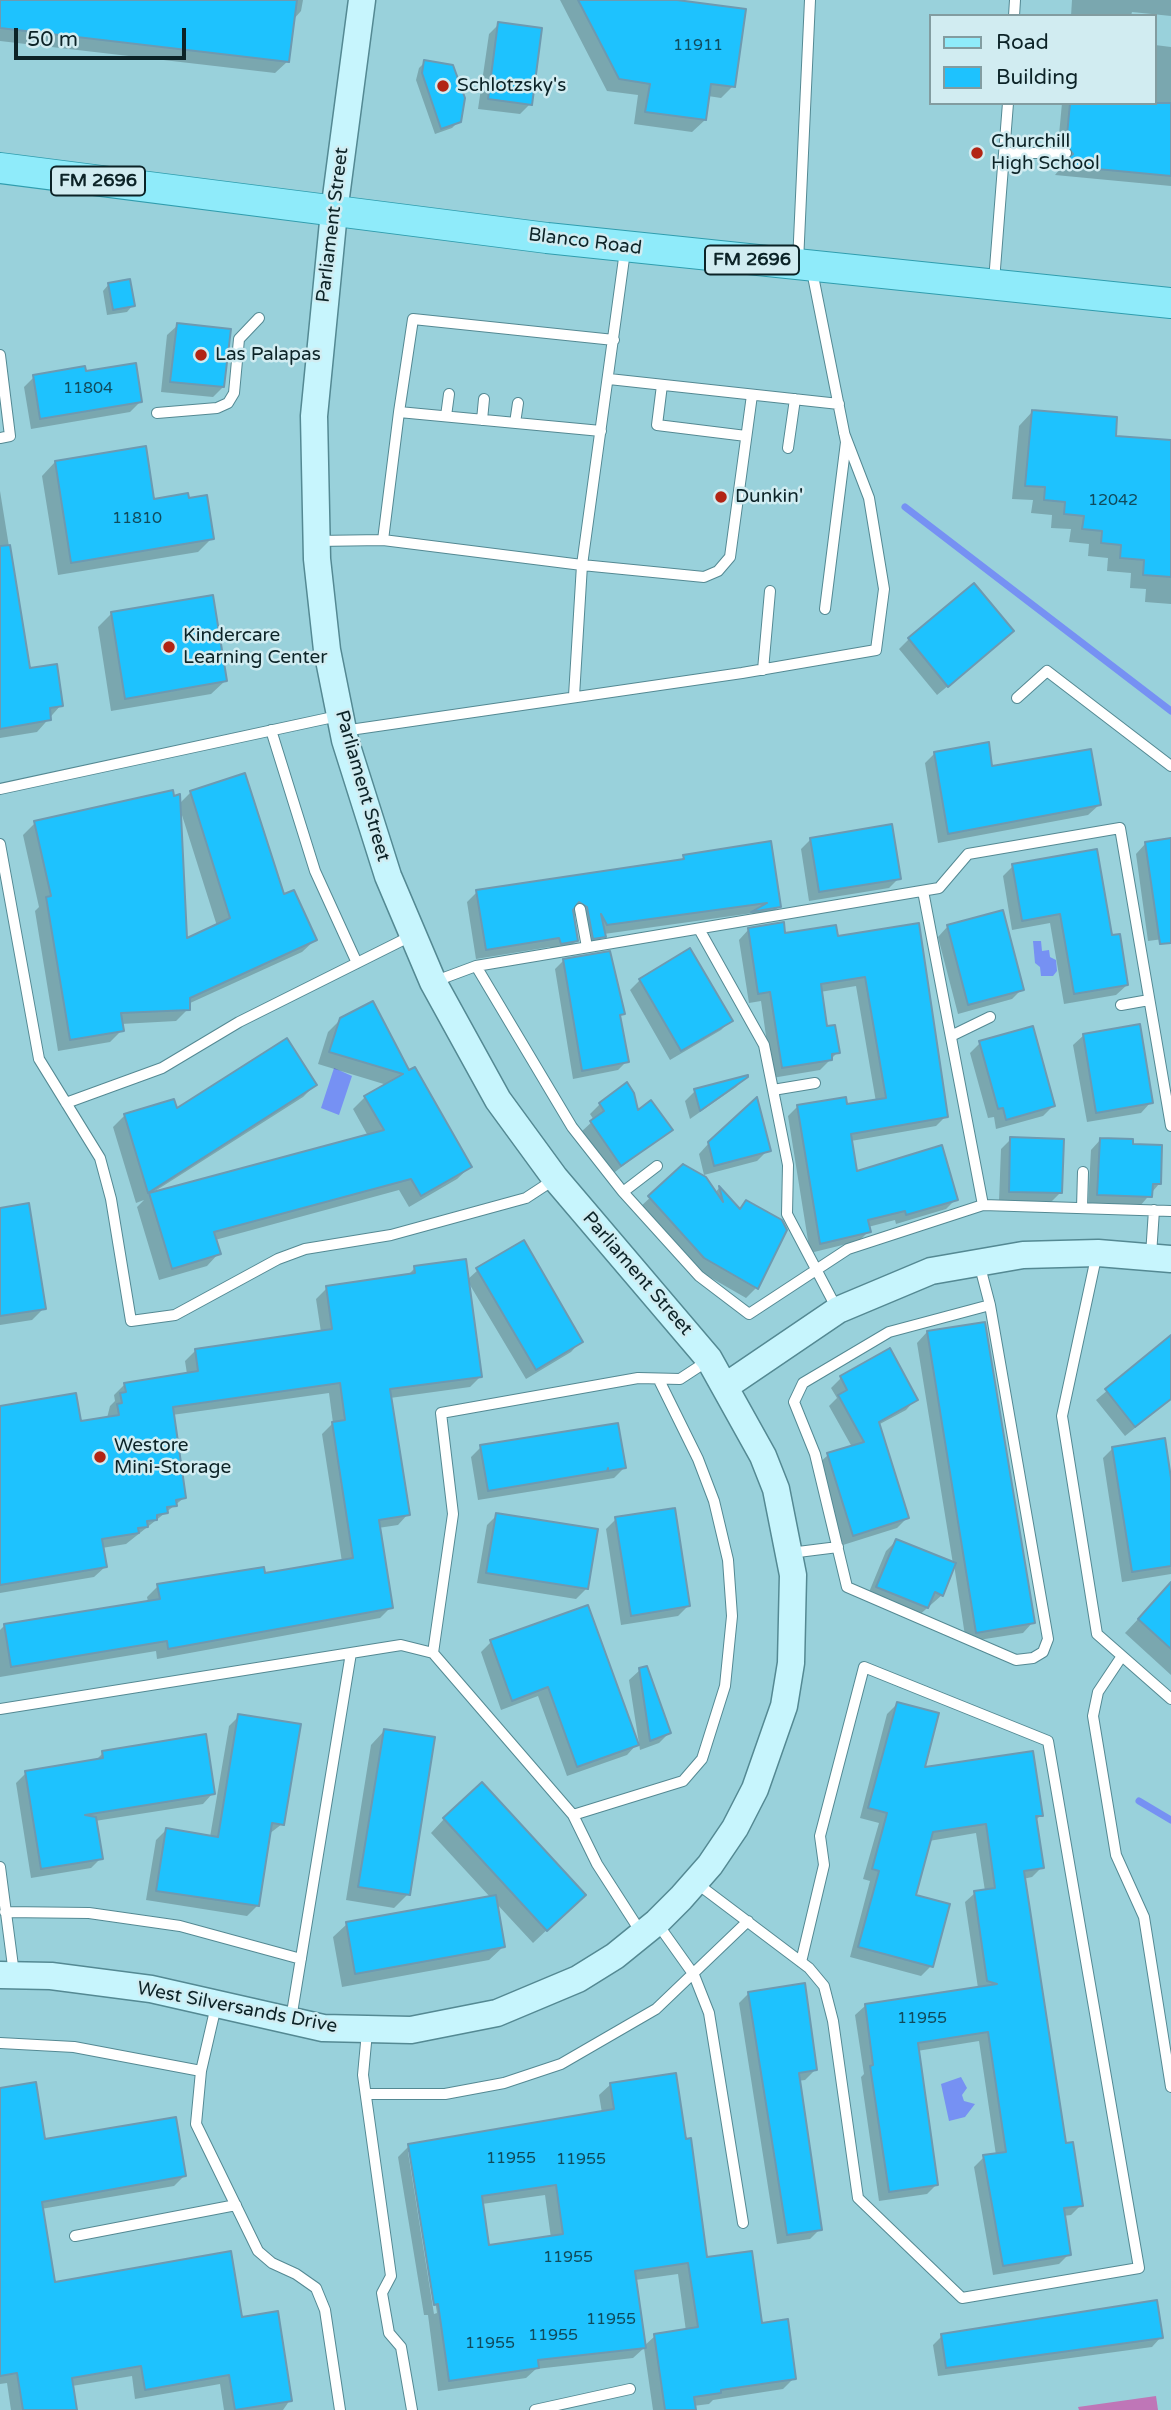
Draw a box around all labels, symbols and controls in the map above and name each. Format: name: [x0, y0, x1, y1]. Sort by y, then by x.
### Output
scale bar: [18, 14, 189, 58]
legend: [930, 14, 1157, 105]
text: 50 m: [27, 27, 78, 52]
text: Road: [996, 30, 1049, 55]
house number: 11911: [673, 36, 723, 56]
text: Building: [996, 65, 1078, 90]
place label: Schlotzsky's: [457, 75, 566, 97]
marker: Schlotzsky's: [435, 78, 451, 94]
place label: Churchill High School: [991, 131, 1100, 175]
marker: Churchill High School: [969, 145, 985, 161]
street label: Parliament Street: [312, 146, 354, 304]
road number: FM 2696: [51, 166, 145, 196]
street label: Blanco Road: [527, 224, 643, 260]
road number: FM 2696: [705, 246, 799, 274]
place label: Las Palapas: [215, 344, 321, 366]
marker: Las Palapas: [193, 347, 209, 363]
house number: 11804: [63, 379, 113, 399]
place label: Dunkin': [735, 486, 803, 508]
marker: Dunkin': [713, 489, 729, 505]
house number: 12042: [1088, 491, 1138, 511]
house number: 11810: [112, 509, 162, 529]
place label: Kindercare Learning Center: [183, 625, 328, 669]
marker: Kindercare Learning Center: [161, 639, 177, 655]
street label: Parliament Street: [329, 708, 395, 864]
street label: Parliament Street: [577, 1207, 697, 1341]
place label: Westore Mini-Storage: [114, 1435, 231, 1479]
marker: Westore Mini-Storage: [92, 1449, 108, 1465]
street label: West Silversands Drive: [135, 1977, 339, 2039]
house number: 11955: [897, 2009, 947, 2029]
house number: 11955: [486, 2149, 536, 2169]
house number: 11955: [556, 2150, 606, 2170]
house number: 11955: [543, 2248, 593, 2268]
house number: 11955: [586, 2310, 636, 2330]
house number: 11955: [528, 2326, 578, 2346]
house number: 11955: [465, 2334, 515, 2354]

